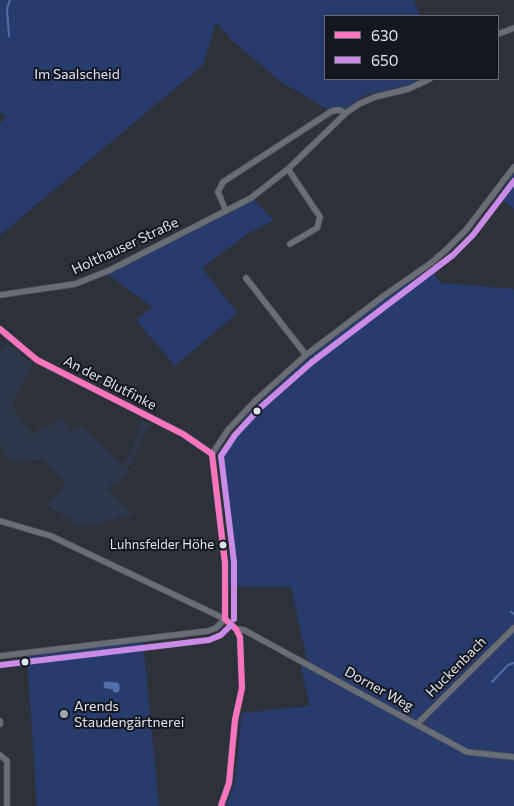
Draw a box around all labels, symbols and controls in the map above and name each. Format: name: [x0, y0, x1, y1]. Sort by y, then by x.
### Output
legend: [324, 15, 499, 80]
text: 630: [371, 26, 398, 44]
text: 650: [371, 51, 399, 69]
park label: Im Saalscheid: [34, 66, 120, 82]
street label: Holthauser Straße: [69, 214, 181, 278]
street label: An der Blutfinke: [61, 352, 159, 414]
unlabelled marker: [252, 406, 262, 416]
place label: Luhnsfelder Höhe: [110, 537, 214, 553]
marker: Luhnsfelder Höhe: [218, 540, 228, 550]
street label: Huckenbach: [422, 633, 490, 701]
unlabelled marker: [20, 657, 30, 667]
street label: Dorner Weg: [342, 663, 416, 715]
place label: Arends Staudengärtnerei: [74, 698, 184, 730]
marker: Arends Staudengärtnerei: [58, 708, 70, 720]

